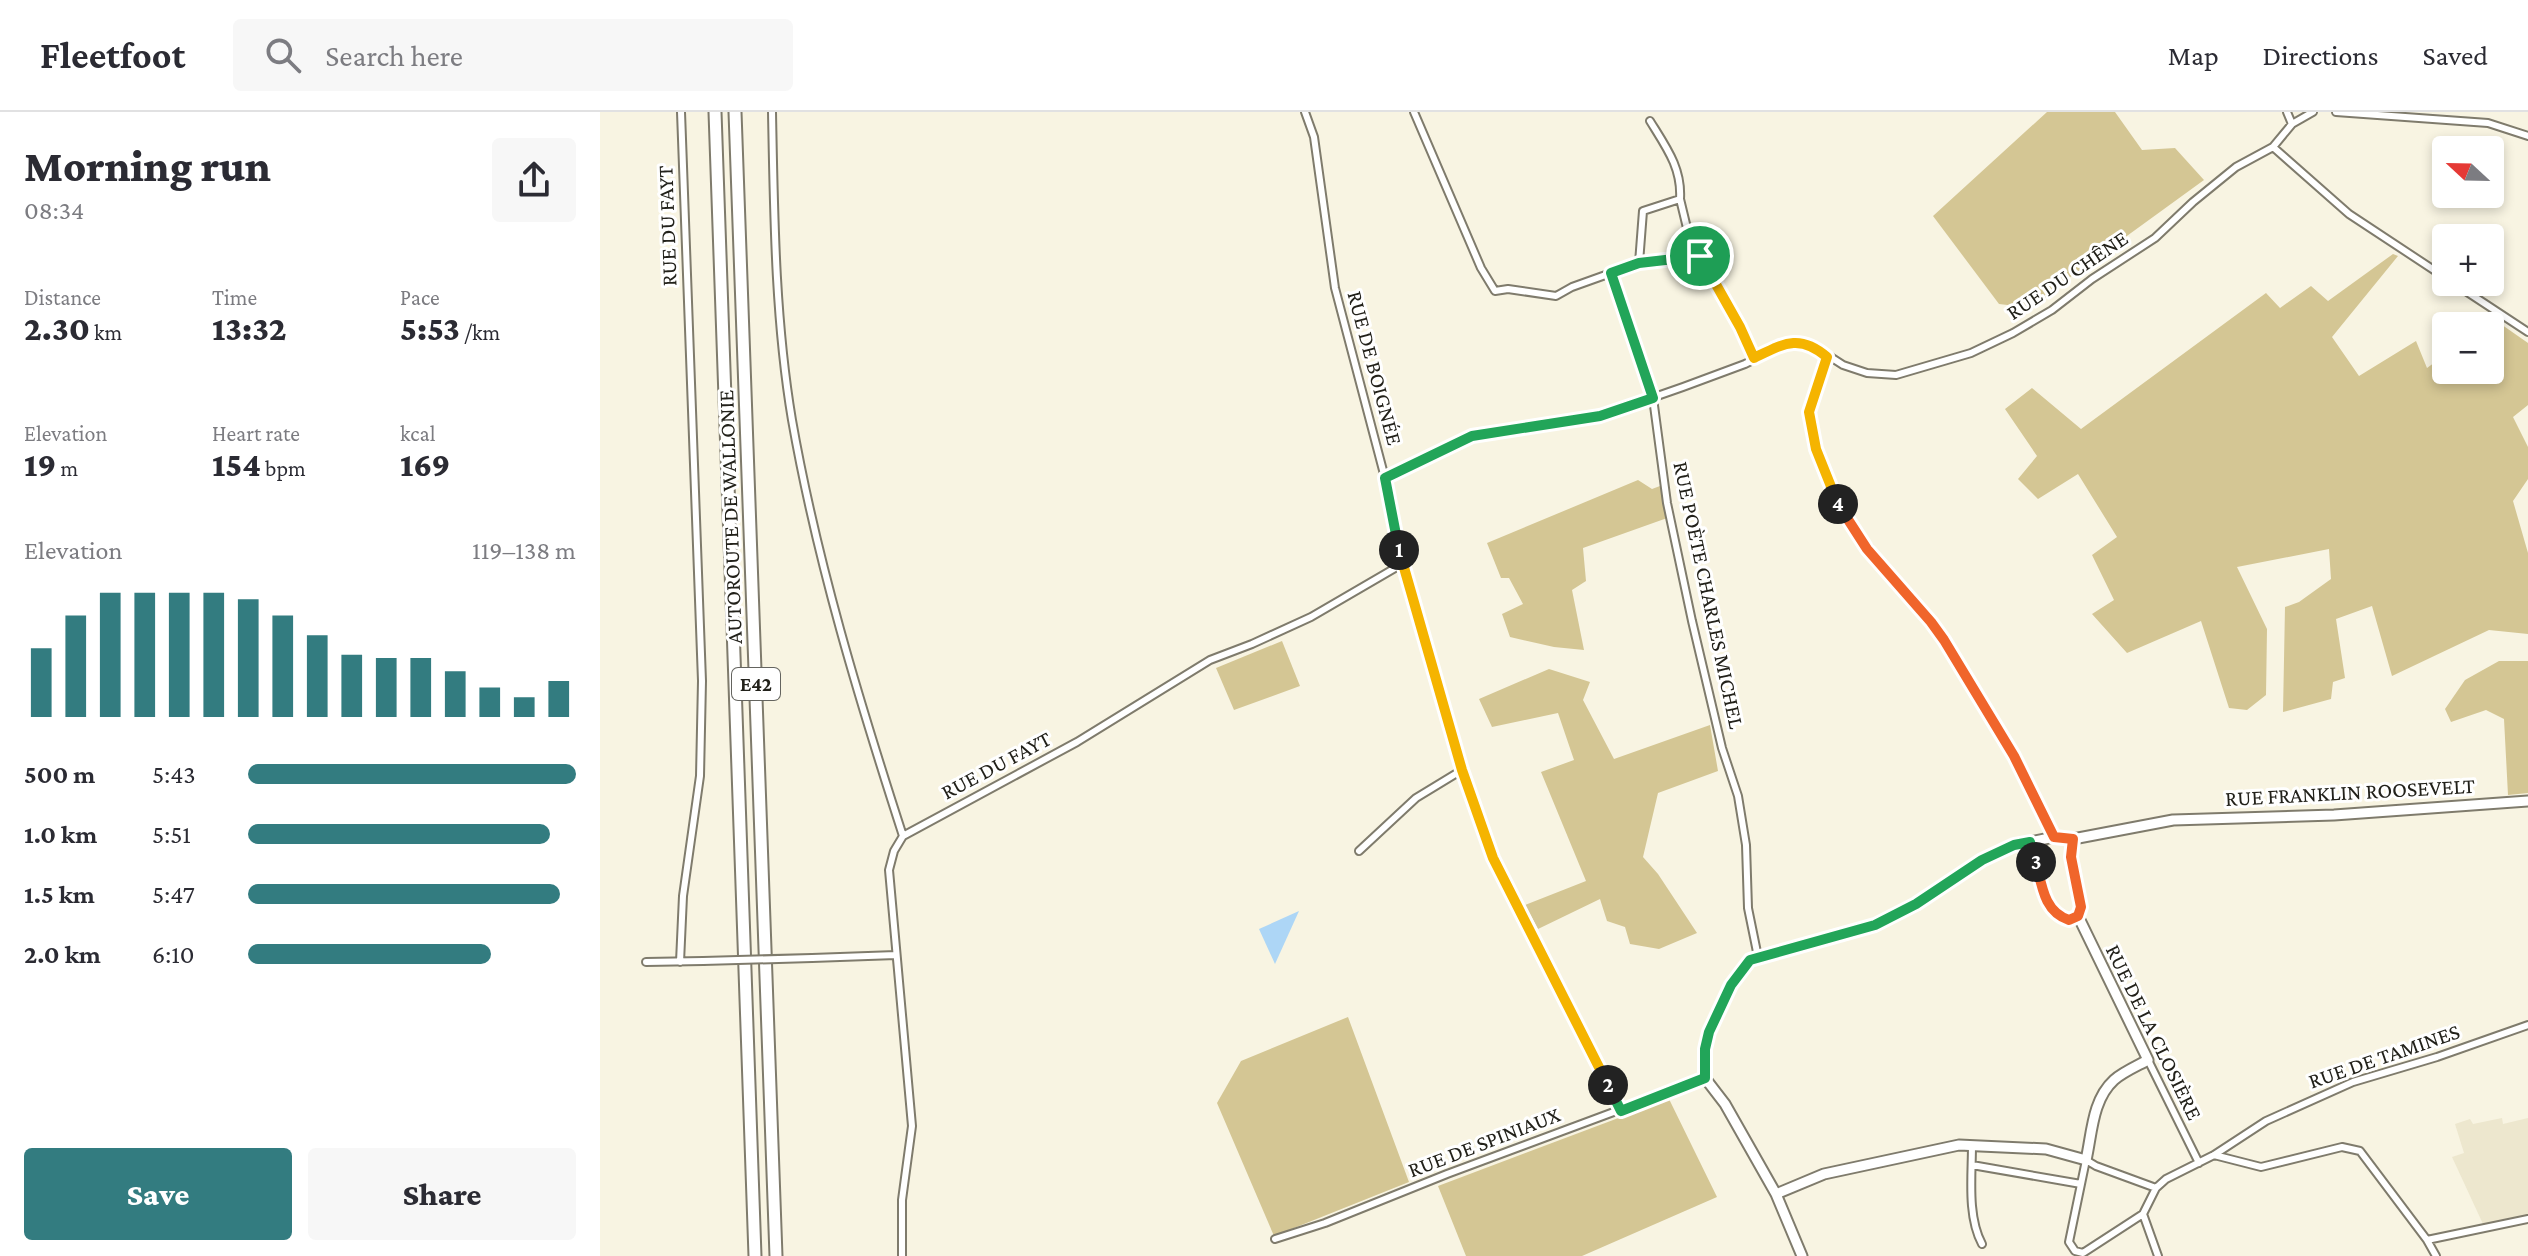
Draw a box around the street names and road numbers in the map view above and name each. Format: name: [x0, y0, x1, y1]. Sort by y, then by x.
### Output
street label: RUE DU FAYT: [652, 165, 682, 287]
street label: RUE DU CHÊNE: [2002, 225, 2132, 325]
street label: RUE DE BOIGNÉE: [1342, 288, 1408, 448]
street label: AUTOROUTE DE WALLONIE: [713, 389, 747, 645]
street label: RUE POÈTE CHARLES MICHEL: [1668, 459, 1750, 731]
road number: E42: [732, 668, 780, 700]
street label: RUE DU FAYT: [937, 726, 1055, 804]
street label: RUE FRANKLIN ROOSEVELT: [2225, 773, 2475, 811]
street label: RUE DE LA CLOSIÈRE: [2101, 940, 2207, 1124]
street label: RUE DE TAMINES: [2305, 1018, 2463, 1094]
street label: RUE DE SPINIAUX: [1404, 1101, 1564, 1183]

